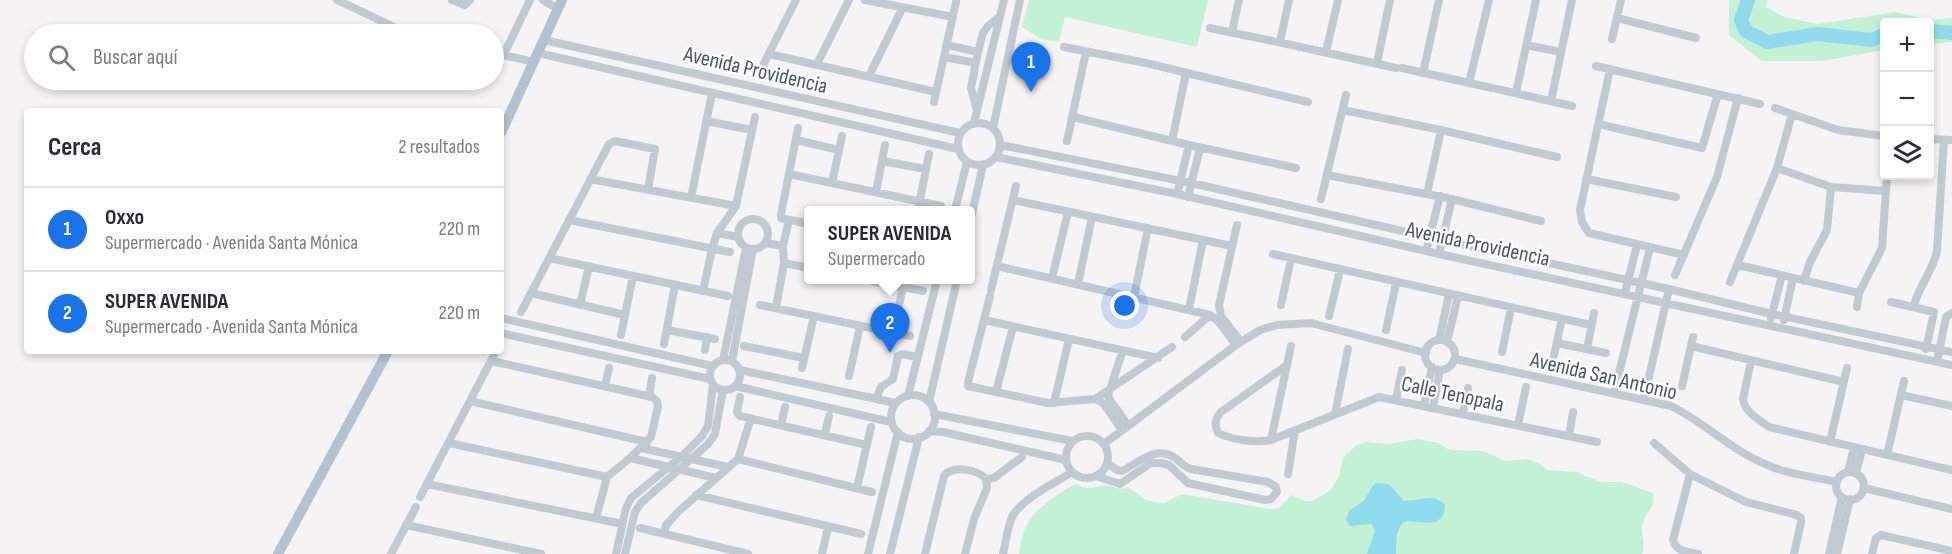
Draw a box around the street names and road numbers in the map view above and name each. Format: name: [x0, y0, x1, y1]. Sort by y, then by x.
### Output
street label: Avenida Providencia: [680, 41, 830, 100]
street label: Avenida Providencia: [1402, 216, 1552, 273]
street label: Avenida San Antonio: [1527, 346, 1680, 406]
street label: Calle Tenopala: [1399, 370, 1506, 419]

